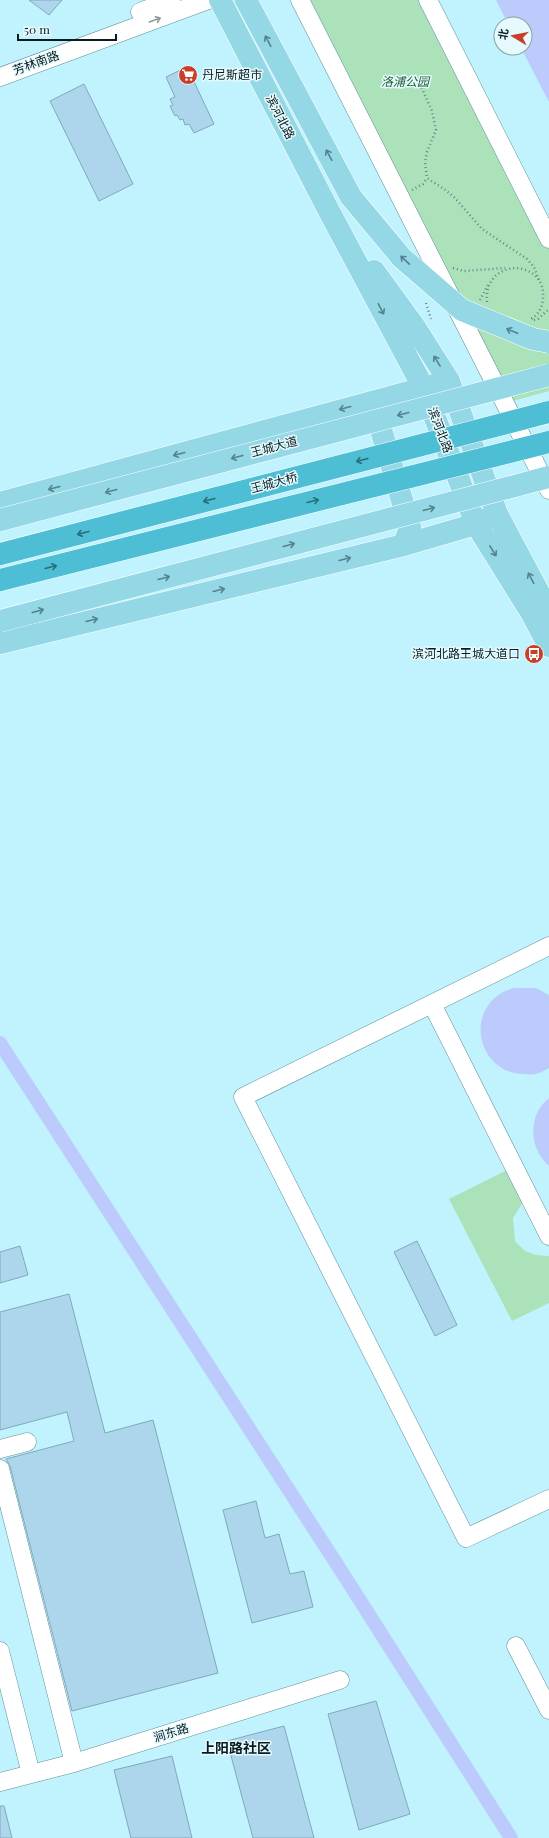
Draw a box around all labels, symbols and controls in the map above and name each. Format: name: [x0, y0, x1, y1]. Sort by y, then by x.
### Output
one-way arrow: [148, 15, 160, 23]
scale bar: [18, 16, 116, 42]
north arrow: [493, 16, 533, 56]
text: 50 m: [24, 21, 50, 37]
text: 北: [494, 27, 511, 41]
one-way arrow: [263, 35, 271, 47]
street label: 芳林南路: [10, 46, 61, 78]
supermarket icon: 丹尼斯超市: [177, 64, 199, 86]
place label: 丹尼斯超市: [202, 66, 262, 82]
park label: 洛浦公园: [381, 73, 431, 89]
street label: 滨河北路: [263, 92, 299, 142]
one-way arrow: [325, 150, 332, 162]
one-way arrow: [400, 255, 410, 265]
one-way arrow: [378, 303, 386, 315]
one-way arrow: [506, 326, 518, 334]
one-way arrow: [433, 356, 441, 367]
street label: 滨河北路: [425, 404, 457, 455]
one-way arrow: [339, 405, 352, 413]
one-way arrow: [397, 410, 410, 418]
street label: 王城大道: [248, 432, 299, 460]
one-way arrow: [173, 451, 186, 458]
one-way arrow: [230, 454, 243, 462]
one-way arrow: [356, 457, 369, 465]
street label: 王城大桥: [248, 468, 299, 496]
one-way arrow: [48, 485, 61, 493]
one-way arrow: [105, 487, 118, 495]
one-way arrow: [203, 497, 216, 504]
one-way arrow: [306, 497, 319, 505]
one-way arrow: [422, 505, 435, 512]
one-way arrow: [77, 530, 90, 537]
one-way arrow: [283, 541, 296, 549]
one-way arrow: [489, 545, 497, 556]
one-way arrow: [338, 555, 351, 563]
one-way arrow: [45, 563, 58, 571]
one-way arrow: [527, 572, 534, 584]
one-way arrow: [157, 574, 170, 582]
one-way arrow: [212, 586, 225, 593]
one-way arrow: [31, 607, 44, 614]
one-way arrow: [86, 616, 99, 624]
bus stop icon: 滨河北路王城大道口: [523, 643, 545, 665]
place label: 滨河北路王城大道口: [412, 645, 520, 661]
street label: 涧东路: [151, 1719, 190, 1745]
district label: 上阳路社区: [201, 1738, 271, 1757]

